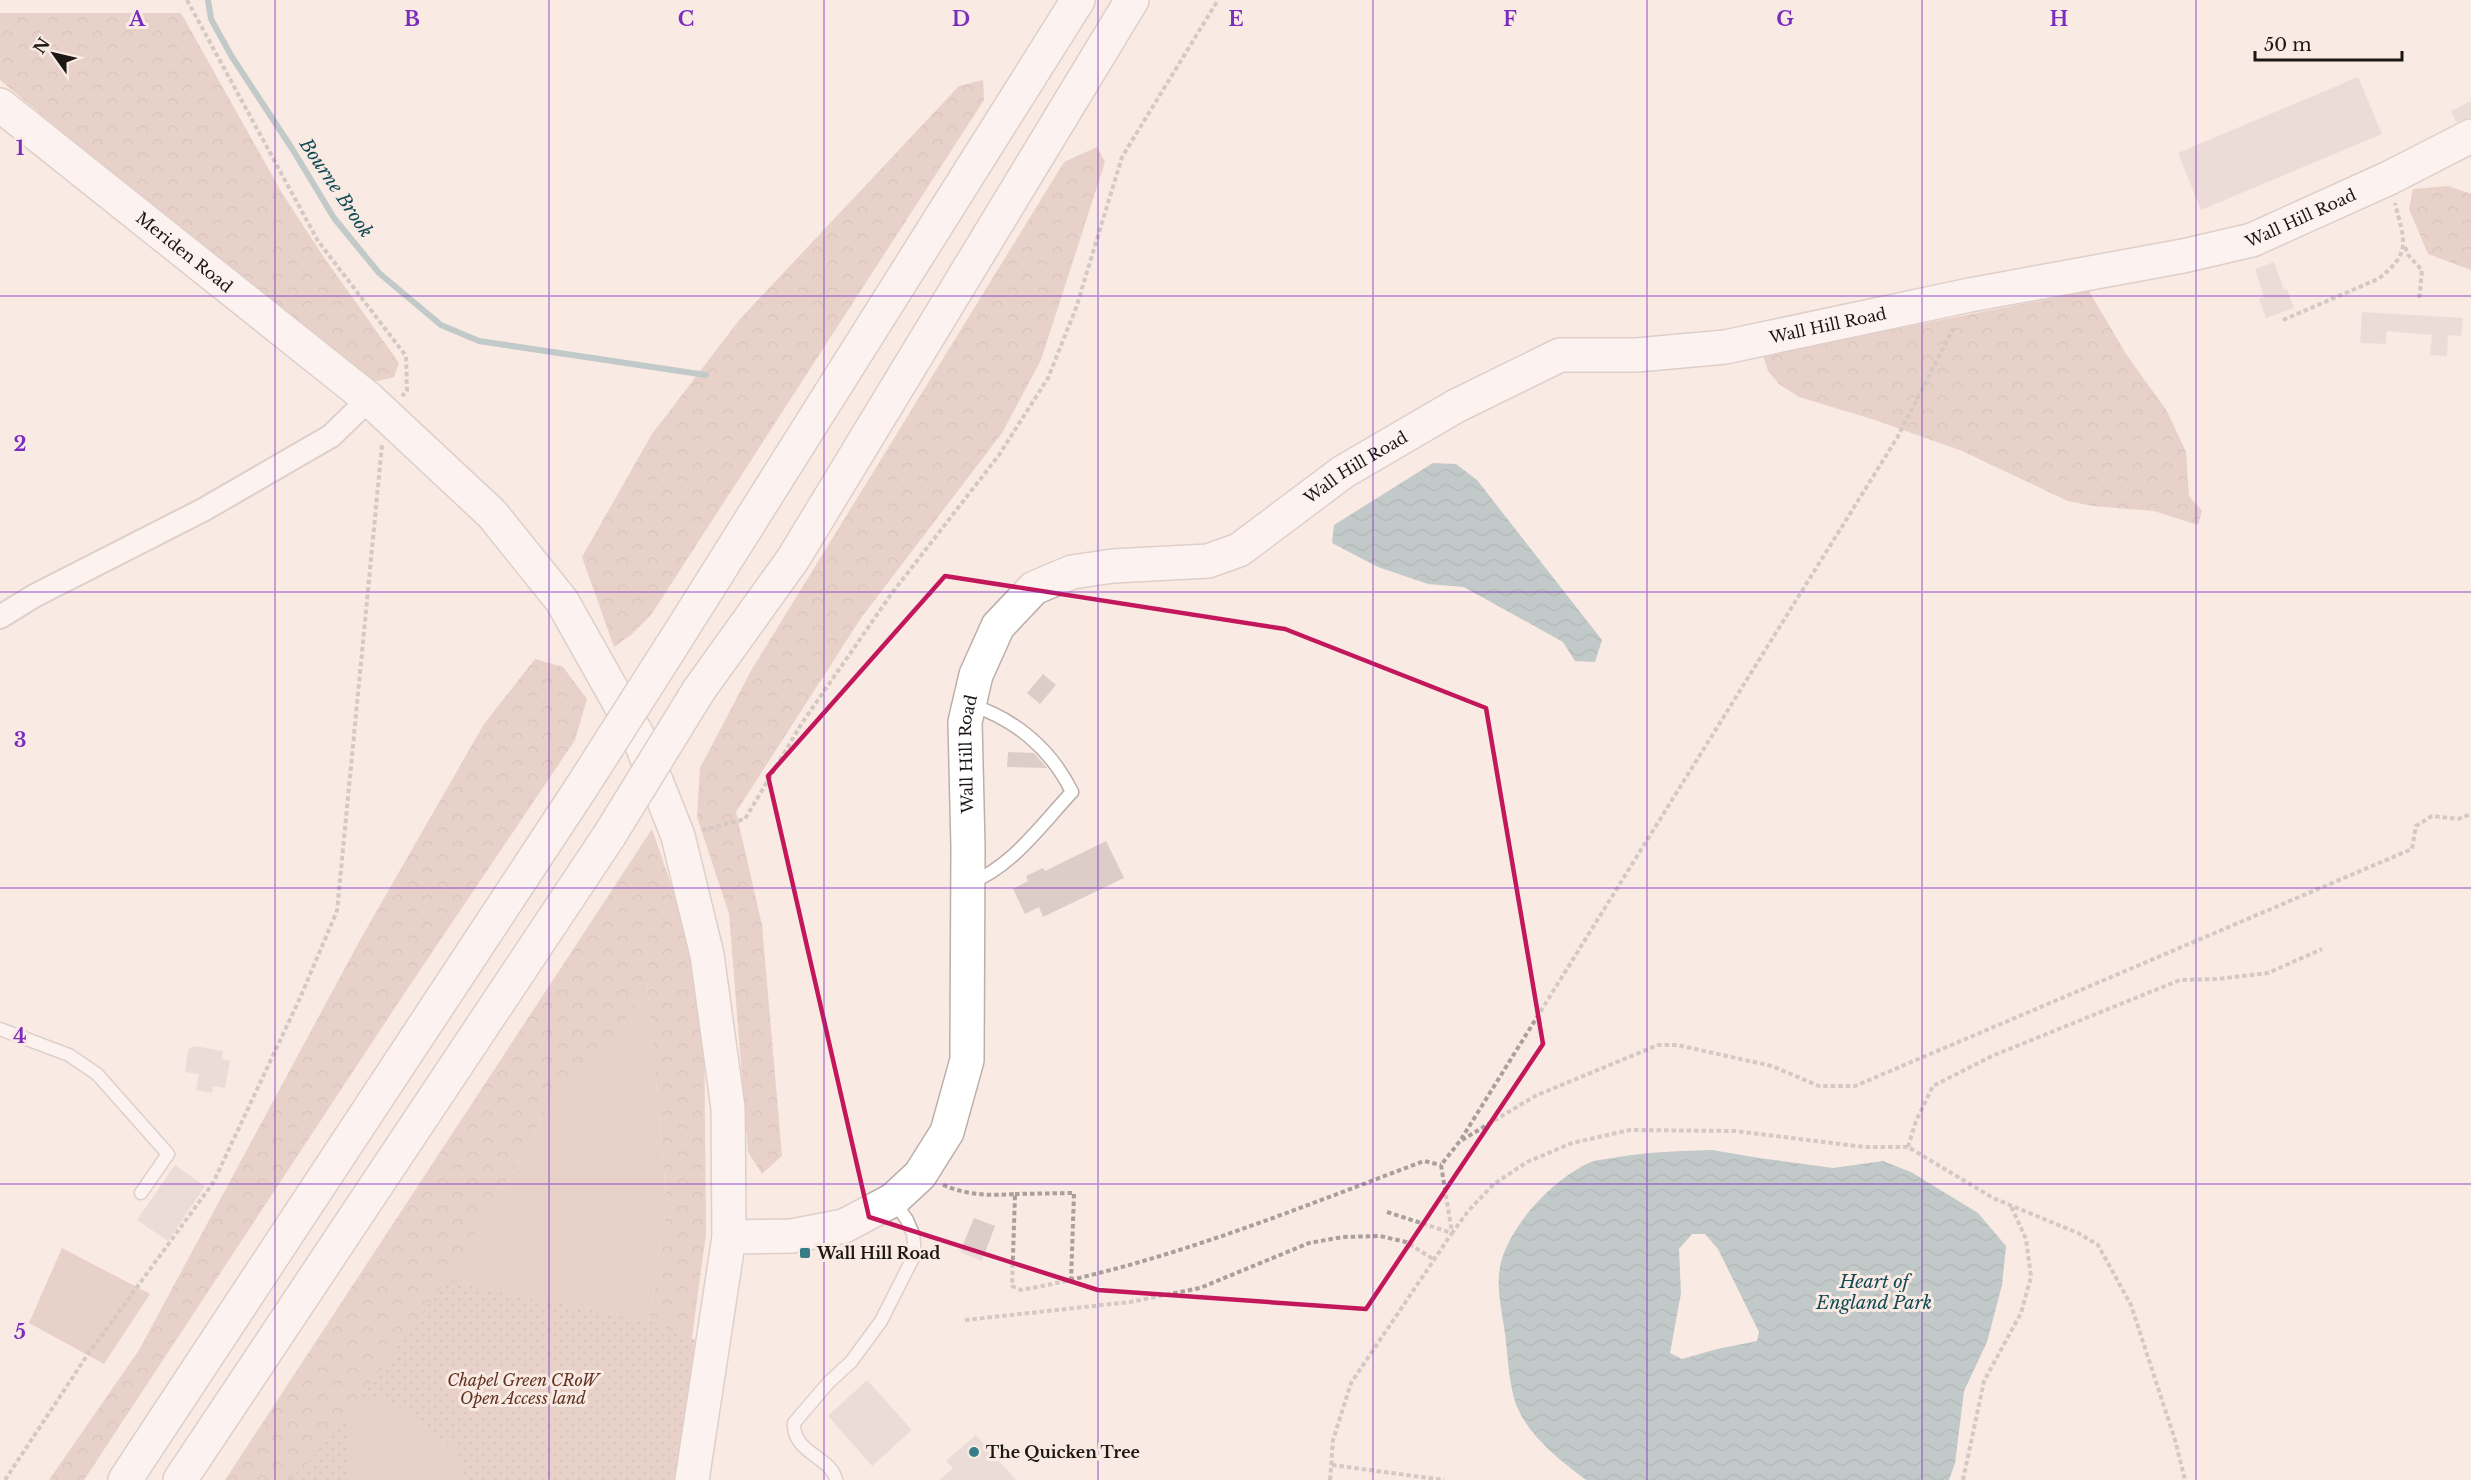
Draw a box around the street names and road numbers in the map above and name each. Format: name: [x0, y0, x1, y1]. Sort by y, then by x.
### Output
street label: Wall Hill Road: [2241, 184, 2359, 252]
street label: Meriden Road: [132, 208, 237, 297]
street label: Wall Hill Road: [1767, 303, 1888, 348]
street label: Wall Hill Road: [1299, 427, 1411, 508]
street label: Wall Hill Road: [955, 692, 981, 815]

